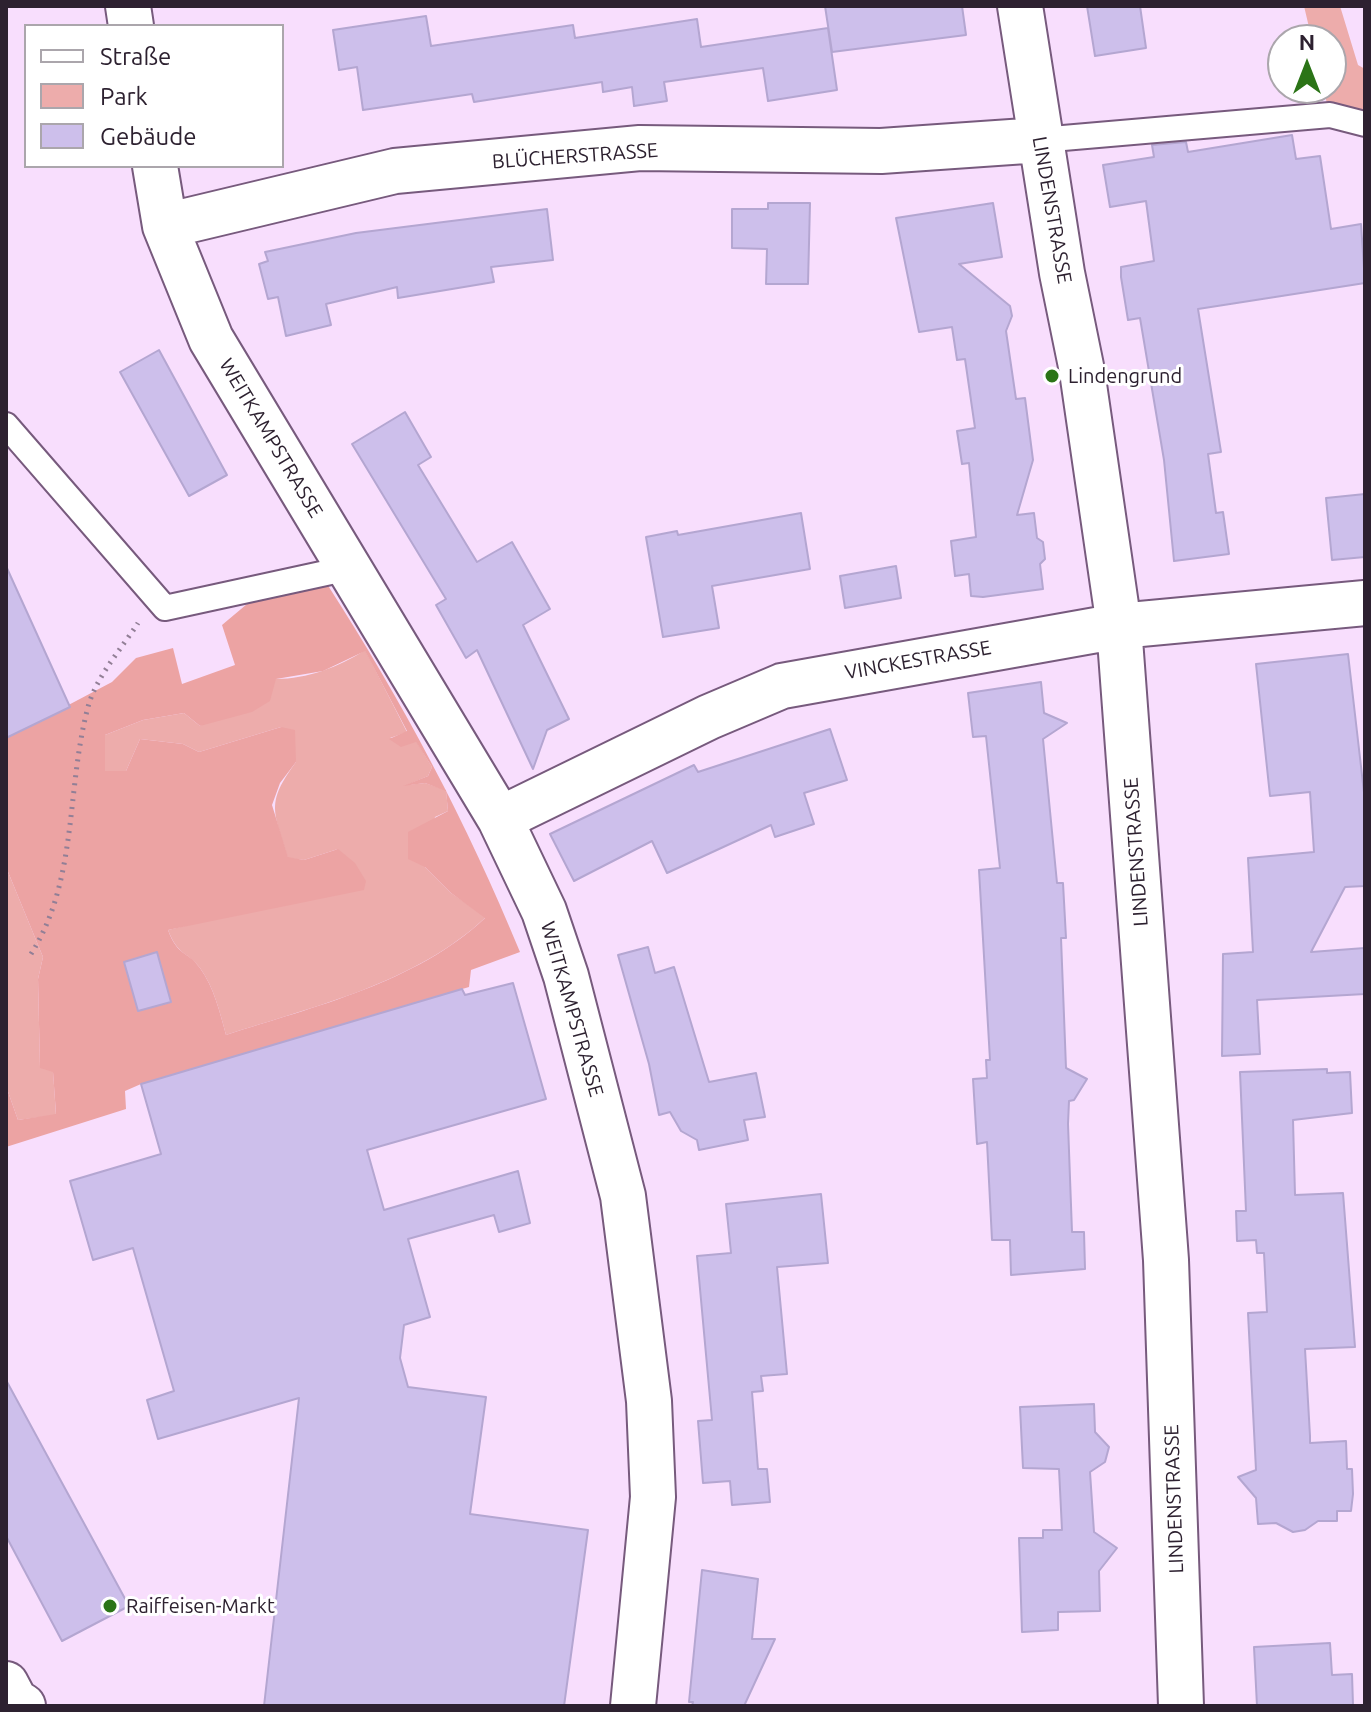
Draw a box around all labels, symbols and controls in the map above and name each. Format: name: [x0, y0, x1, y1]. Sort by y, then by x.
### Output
legend: [24, 24, 284, 168]
north arrow: [1267, 24, 1347, 104]
text: N: [1299, 29, 1315, 54]
text: Straße: [100, 43, 171, 70]
text: Park: [100, 83, 148, 110]
text: Gebäude: [100, 123, 197, 150]
street label: LINDENSTRASSE: [1027, 134, 1077, 286]
street label: BLÜCHERSTRASSE: [491, 138, 659, 174]
street label: WEITKAMPSTRASSE: [214, 354, 328, 522]
place label: Lindengrund: [1068, 364, 1182, 388]
marker: Lindengrund: [1043, 367, 1061, 385]
street label: VINCKESTRASSE: [843, 635, 993, 685]
street label: LINDENSTRASSE: [1119, 777, 1153, 927]
street label: WEITKAMPSTRASSE: [535, 919, 609, 1099]
street label: LINDENSTRASSE: [1159, 1424, 1189, 1574]
place label: Raiffeisen-Markt: [126, 1594, 275, 1618]
marker: Raiffeisen-Markt: [101, 1597, 119, 1615]

